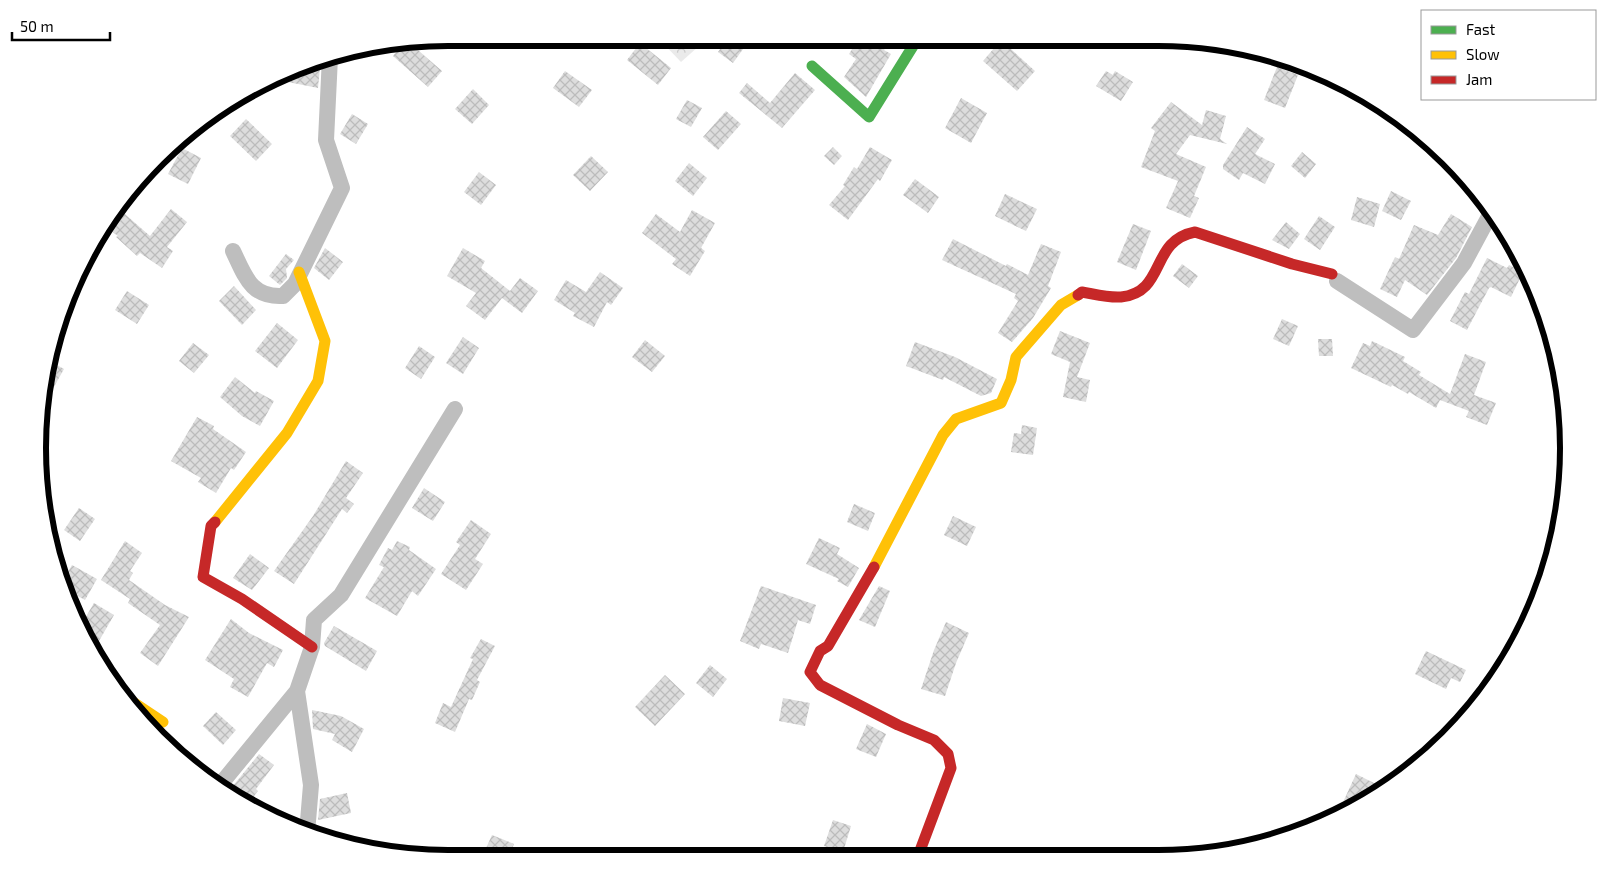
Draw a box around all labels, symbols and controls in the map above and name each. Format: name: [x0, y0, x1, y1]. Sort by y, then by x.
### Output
scale bar: [12, 10, 110, 42]
legend: [1421, 10, 1596, 100]
text: 50 m: [20, 17, 54, 35]
text: Fast: [1466, 20, 1496, 38]
text: Slow: [1466, 45, 1500, 63]
text: Jam: [1466, 70, 1492, 88]

